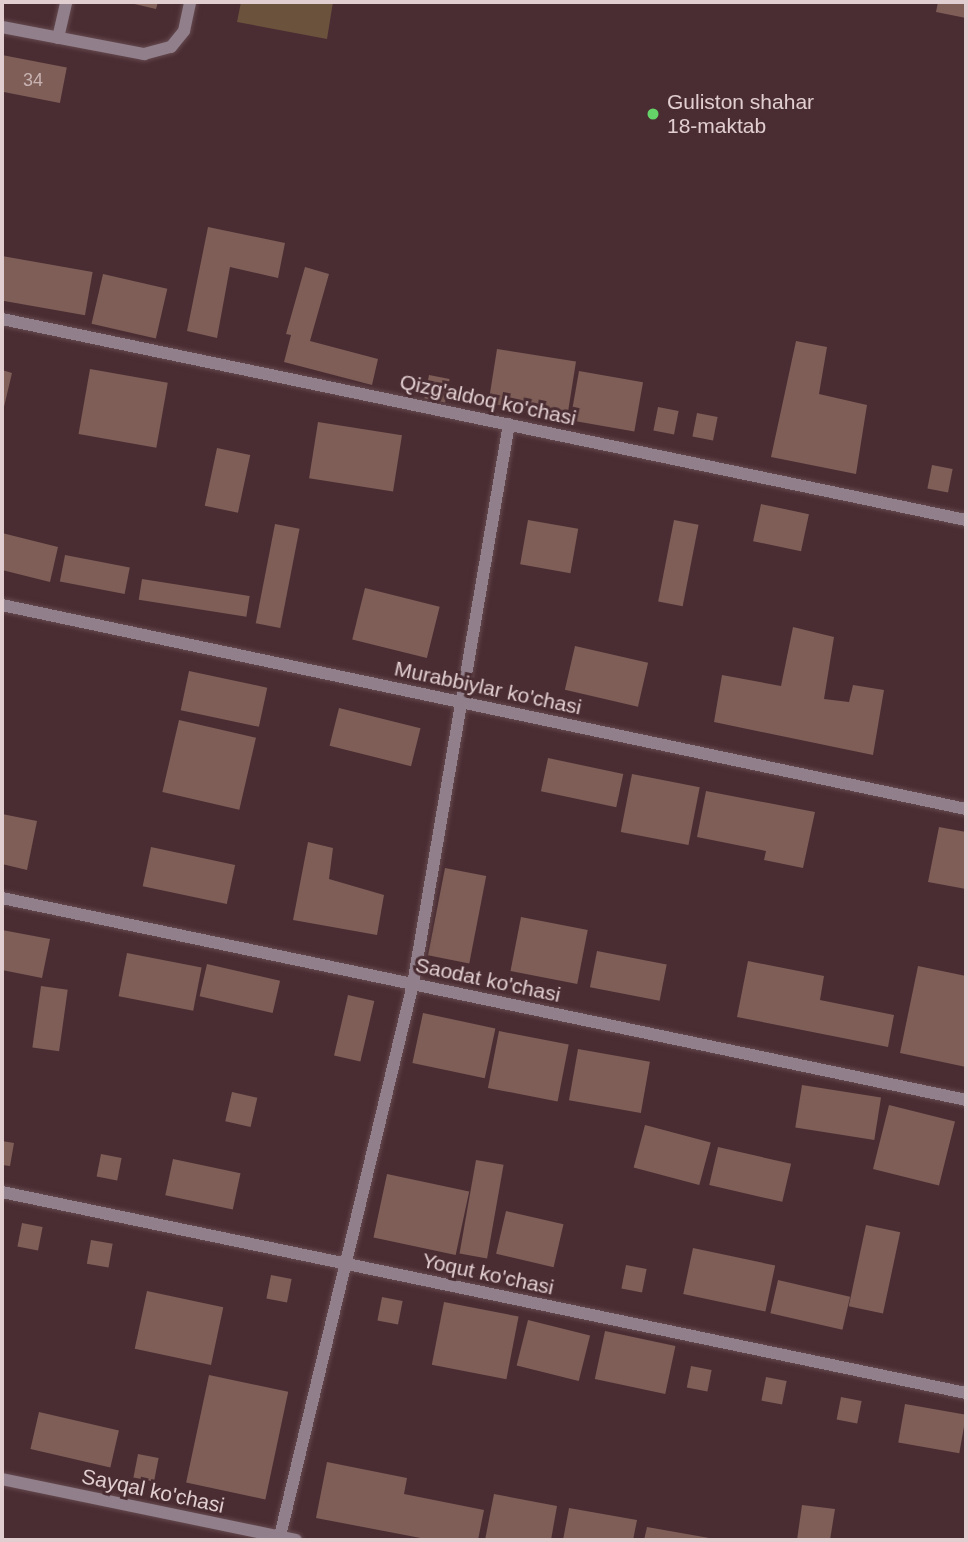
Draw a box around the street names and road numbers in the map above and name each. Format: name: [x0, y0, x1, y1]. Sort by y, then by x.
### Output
street label: Qizg'aldoq ko'chasi: [398, 369, 578, 431]
street label: Murabbiylar ko'chasi: [392, 656, 584, 720]
street label: Saodat ko'chasi: [413, 952, 563, 1008]
street label: Yoqut ko'chasi: [420, 1248, 556, 1300]
street label: Sayqal ko'chasi: [79, 1464, 227, 1518]

